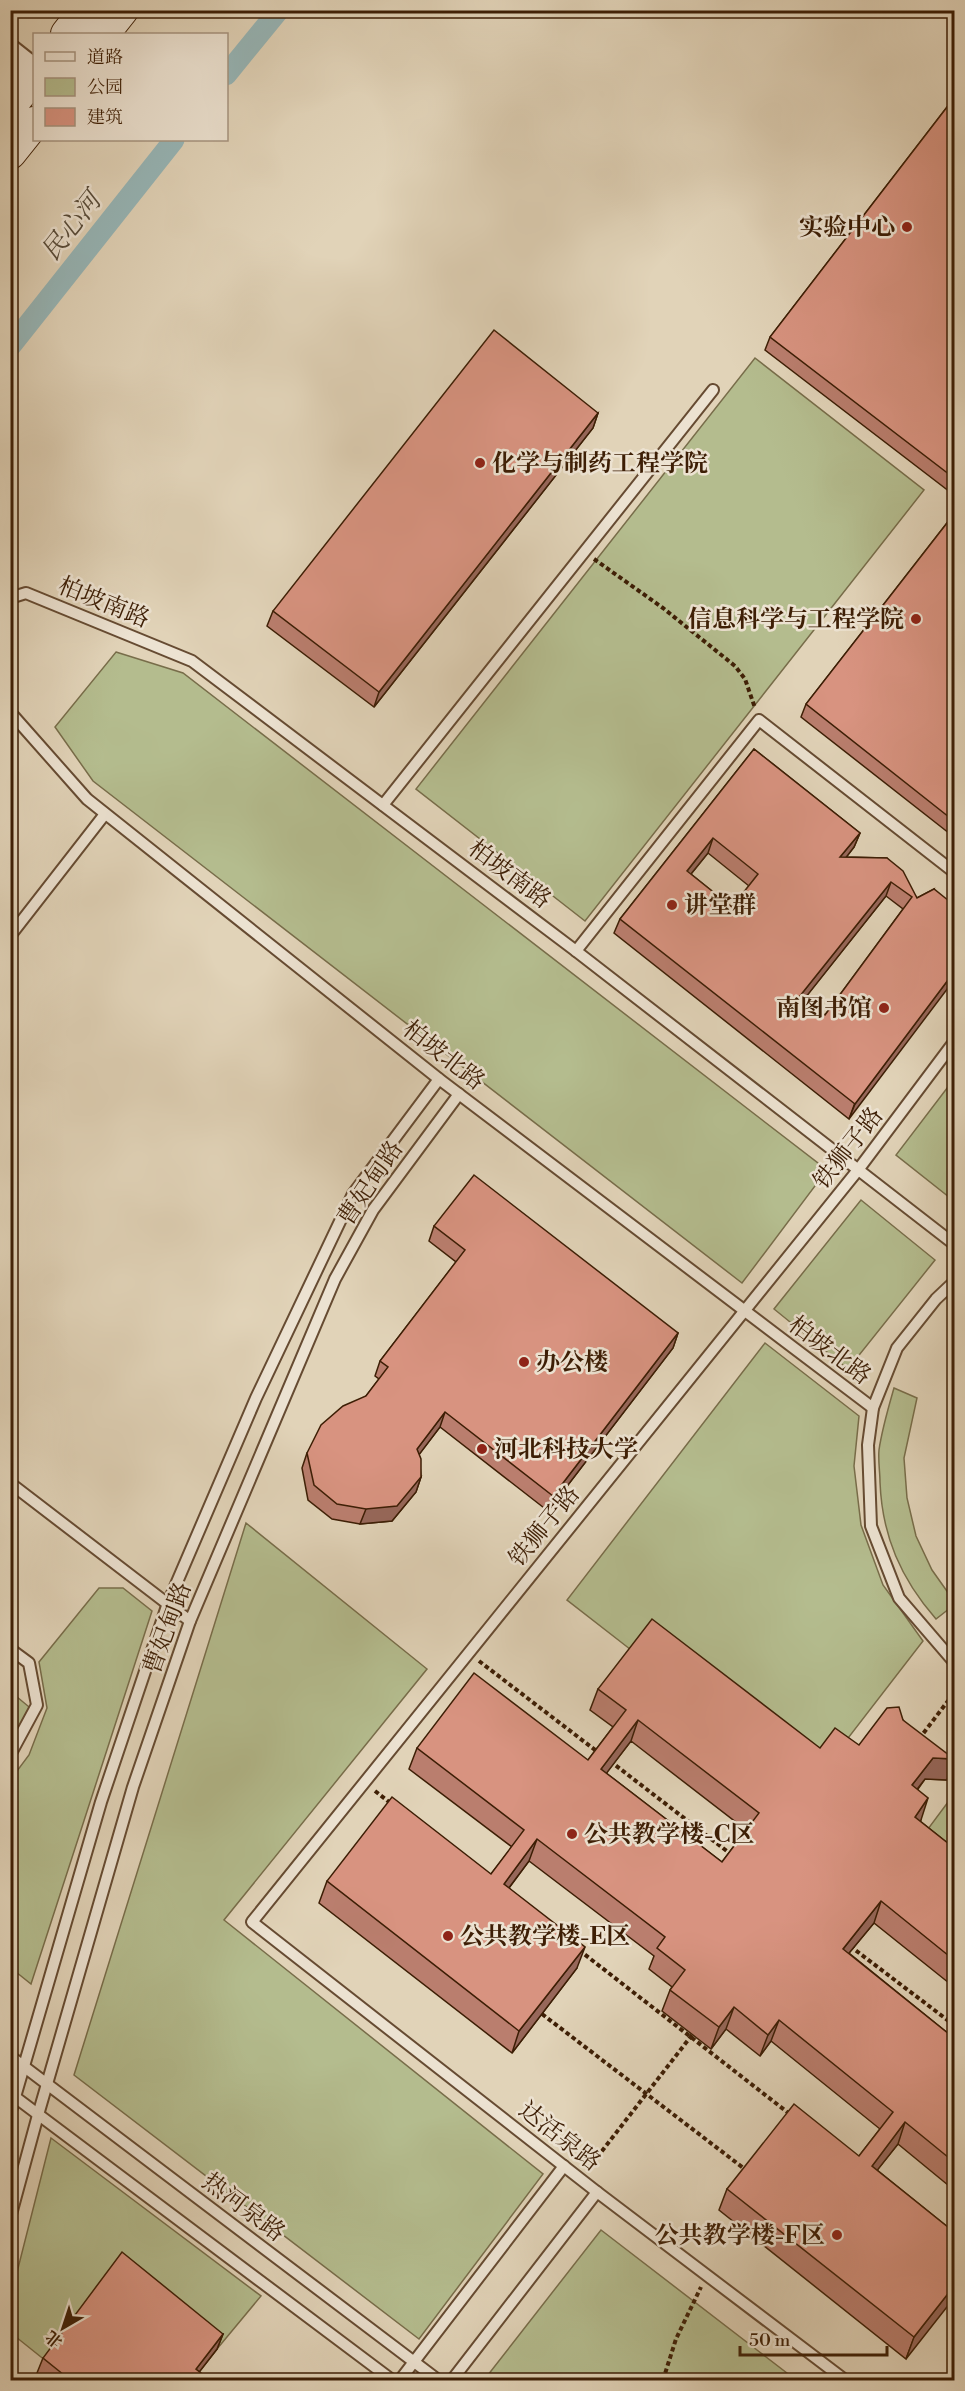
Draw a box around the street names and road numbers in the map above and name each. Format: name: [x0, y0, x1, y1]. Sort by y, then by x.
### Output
street label: 柏坡南路: [54, 571, 154, 635]
street label: 柏坡南路: [462, 834, 557, 916]
street label: 柏坡北路: [396, 1014, 490, 1097]
street label: 铁狮子路: [807, 1102, 890, 1196]
street label: 曹妃甸路: [332, 1135, 410, 1232]
street label: 柏坡北路: [782, 1310, 877, 1392]
street label: 铁狮子路: [503, 1480, 587, 1573]
street label: 曹妃甸路: [137, 1578, 198, 1679]
street label: 达活泉路: [512, 2095, 606, 2178]
street label: 热河泉路: [196, 2167, 291, 2249]

